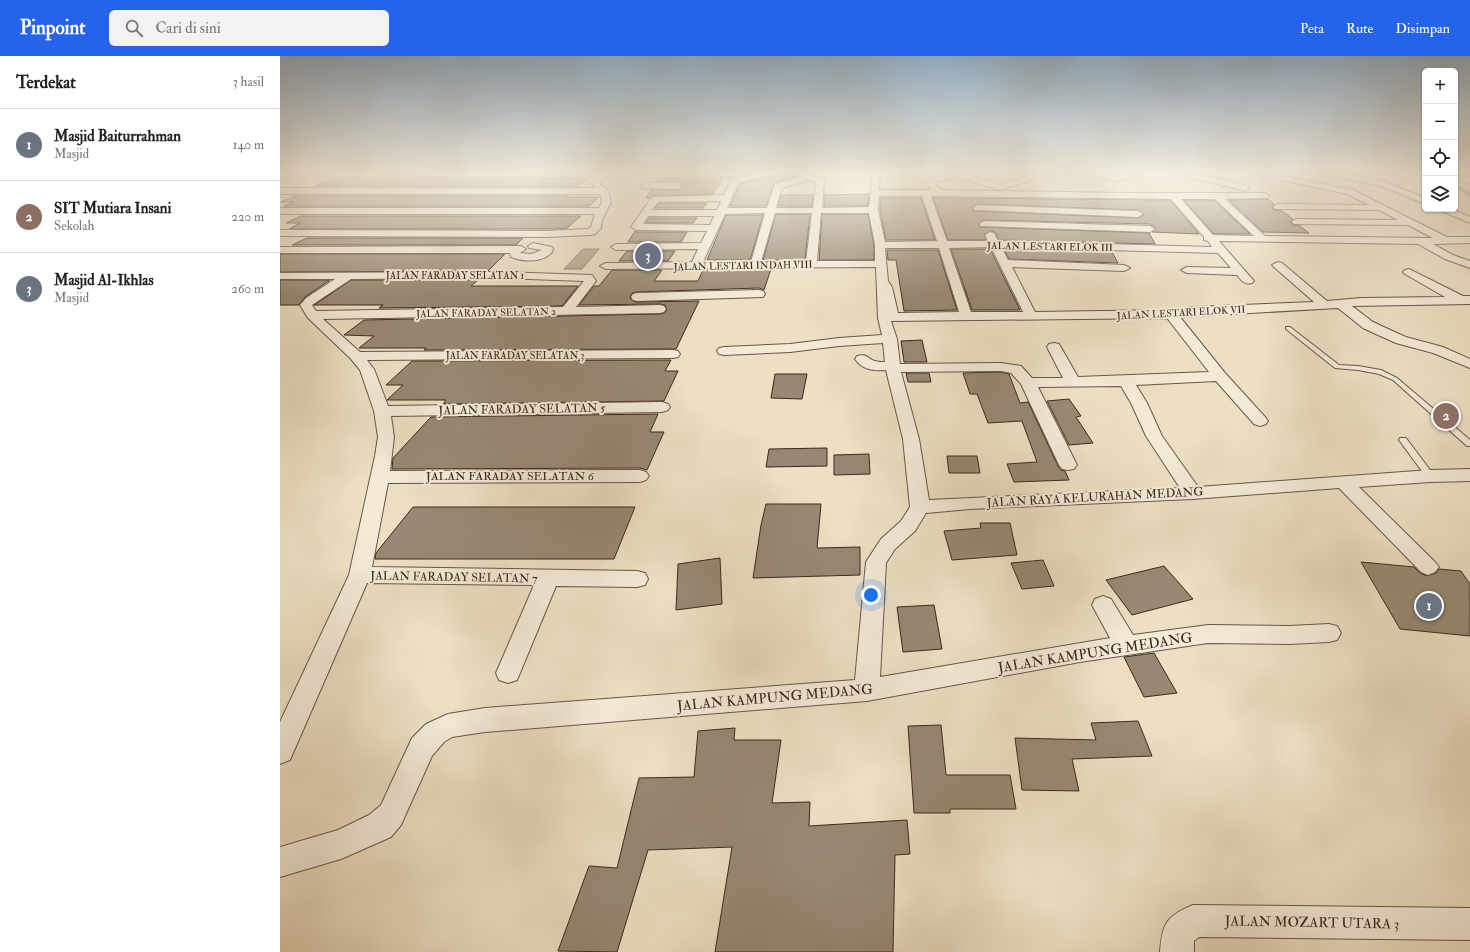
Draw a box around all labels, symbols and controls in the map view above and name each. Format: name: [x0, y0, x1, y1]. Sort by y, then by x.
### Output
search box: [109, 10, 389, 46]
text: Pinpoint: [20, 16, 85, 40]
icon: search: [123, 17, 145, 39]
text: Cari di sini: [155, 19, 221, 38]
text: Peta: [1300, 20, 1324, 37]
text: Rute: [1346, 20, 1373, 37]
text: Disimpan: [1395, 20, 1450, 37]
map controls: [1422, 68, 1458, 212]
button: +: [1422, 68, 1458, 104]
text: Terdekat: [16, 72, 76, 93]
text: 3 hasil: [233, 74, 264, 90]
button: −: [1422, 104, 1458, 140]
text: Masjid Baiturrahman: [54, 127, 181, 146]
text: 1: [27, 137, 31, 153]
text: 140 m: [233, 137, 264, 153]
button: locate: [1422, 140, 1458, 176]
text: Masjid: [54, 146, 89, 162]
button: layers: [1422, 176, 1458, 212]
text: SIT Mutiara Insani: [54, 199, 171, 218]
text: 2: [26, 209, 32, 225]
text: 220 m: [231, 209, 264, 225]
text: Sekolah: [54, 218, 94, 234]
street label: JALAN LESTARI ELOK III: [986, 240, 1113, 255]
pin: 3: [635, 241, 661, 271]
street label: JALAN LESTARI INDAH VIII: [673, 259, 813, 274]
street label: JALAN FARADAY SELATAN 1: [385, 270, 525, 283]
text: Masjid Al-Ikhlas: [54, 271, 154, 290]
text: 3: [27, 281, 32, 297]
text: 260 m: [231, 281, 264, 297]
text: Masjid: [54, 290, 89, 306]
street label: JALAN LESTARI ELOK VII: [1115, 304, 1246, 323]
street label: JALAN FARADAY SELATAN 2: [415, 306, 556, 321]
street label: JALAN FARADAY SELATAN 3: [445, 350, 584, 363]
street label: JALAN FARADAY SELATAN 5: [437, 401, 606, 418]
pin: 2: [1433, 401, 1459, 431]
street label: JALAN FARADAY SELATAN 6: [425, 469, 595, 484]
street label: JALAN RAYA KELURAHAN MEDANG: [985, 484, 1204, 511]
street label: JALAN FARADAY SELATAN 7: [369, 569, 538, 586]
your location: [861, 585, 881, 605]
pin: 1: [1416, 591, 1442, 621]
street label: JALAN KAMPUNG MEDANG: [996, 629, 1194, 676]
street label: JALAN KAMPUNG MEDANG: [675, 680, 874, 715]
street label: JALAN MOZART UTARA 3: [1224, 912, 1399, 933]

